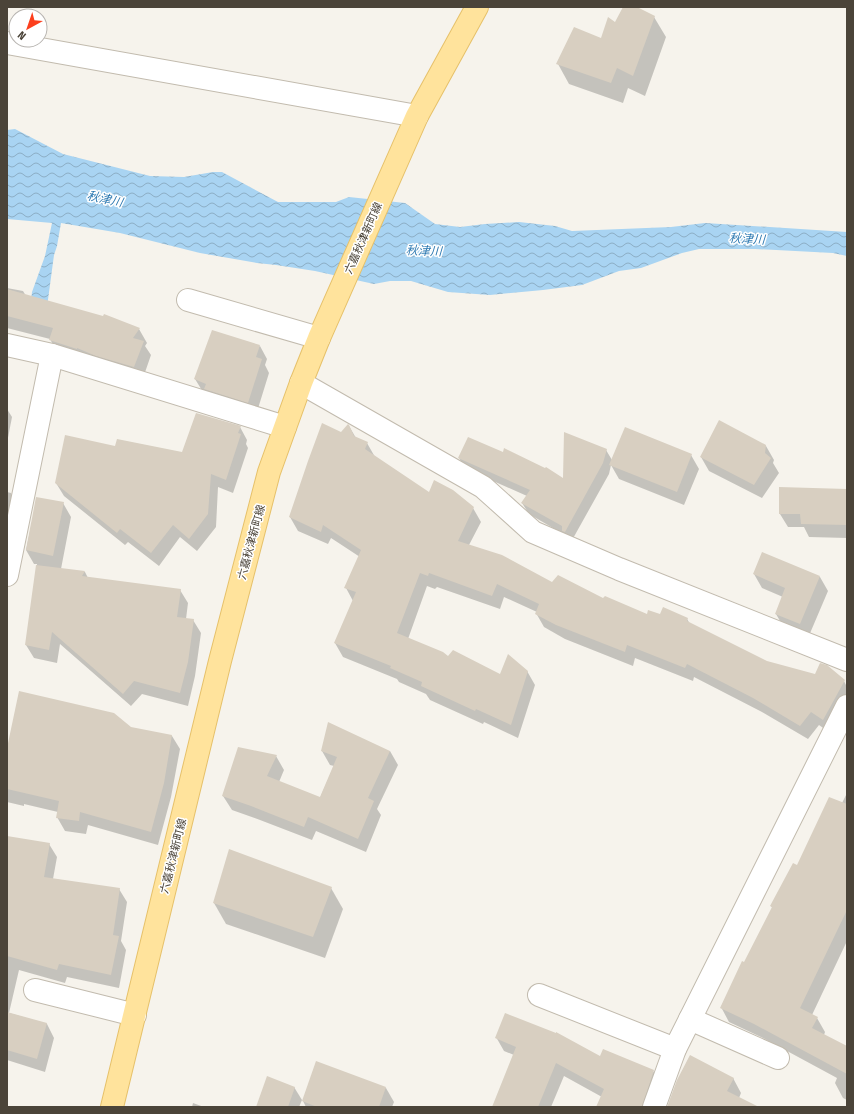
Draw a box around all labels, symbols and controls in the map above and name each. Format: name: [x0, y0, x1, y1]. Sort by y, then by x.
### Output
north arrow: [8, 8, 48, 48]
text: N: [15, 28, 29, 42]
water label: 秋津川: [86, 188, 126, 210]
street label: 六嘉秋津新町線: [342, 200, 385, 276]
water label: 秋津川: [729, 231, 767, 247]
water label: 秋津川: [406, 243, 444, 259]
street label: 六嘉秋津新町線: [235, 503, 268, 581]
street label: 六嘉秋津新町線: [158, 817, 189, 895]

